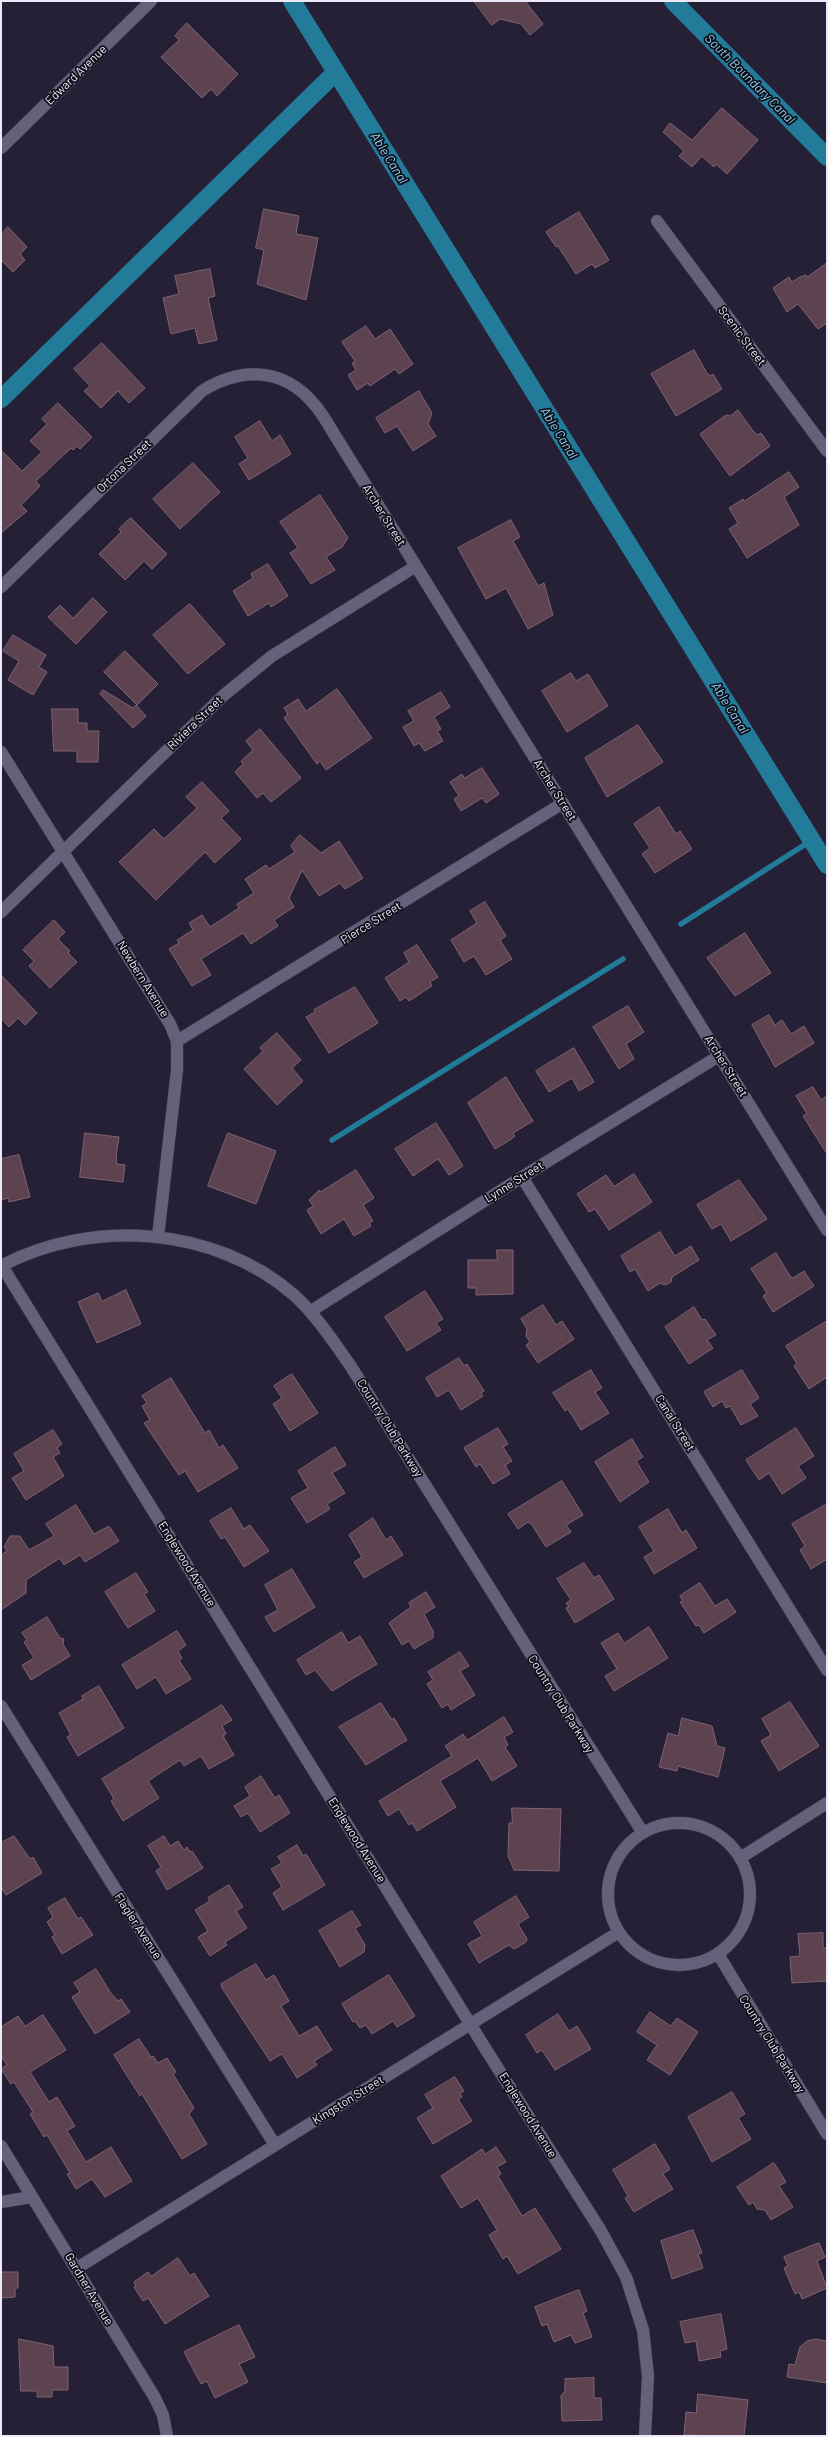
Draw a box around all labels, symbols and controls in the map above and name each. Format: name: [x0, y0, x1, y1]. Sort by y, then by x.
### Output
water label: South Boundary Canal: [702, 31, 798, 127]
street label: Edward Avenue: [42, 42, 110, 108]
water label: Able Canal: [367, 129, 411, 187]
street label: Scenic Street: [715, 304, 769, 368]
water label: Able Canal: [537, 404, 581, 462]
street label: Ortona Street: [94, 436, 154, 496]
street label: Archer Street: [359, 481, 409, 549]
water label: Able Canal: [708, 679, 752, 737]
street label: Riviera Street: [164, 693, 226, 753]
street label: Archer Street: [530, 756, 580, 824]
street label: Pierce Street: [338, 899, 404, 947]
street label: Newbern Avenue: [114, 938, 172, 1020]
street label: Archer Street: [701, 1032, 751, 1100]
street label: Lynne Street: [482, 1158, 546, 1206]
street label: Country Club Parkway: [354, 1376, 426, 1480]
street label: Canal Street: [652, 1392, 698, 1454]
street label: Englewood Avenue: [155, 1519, 219, 1609]
street label: Country Club Parkway: [525, 1652, 597, 1756]
street label: Englewood Avenue: [325, 1795, 389, 1885]
street label: Flagler Avenue: [111, 1890, 165, 1962]
street label: Country Club Parkway: [736, 1992, 808, 2096]
street label: Englewood Avenue: [496, 2070, 560, 2160]
street label: Kingston Street: [310, 2072, 386, 2128]
street label: Gardner Avenue: [62, 2250, 116, 2328]

